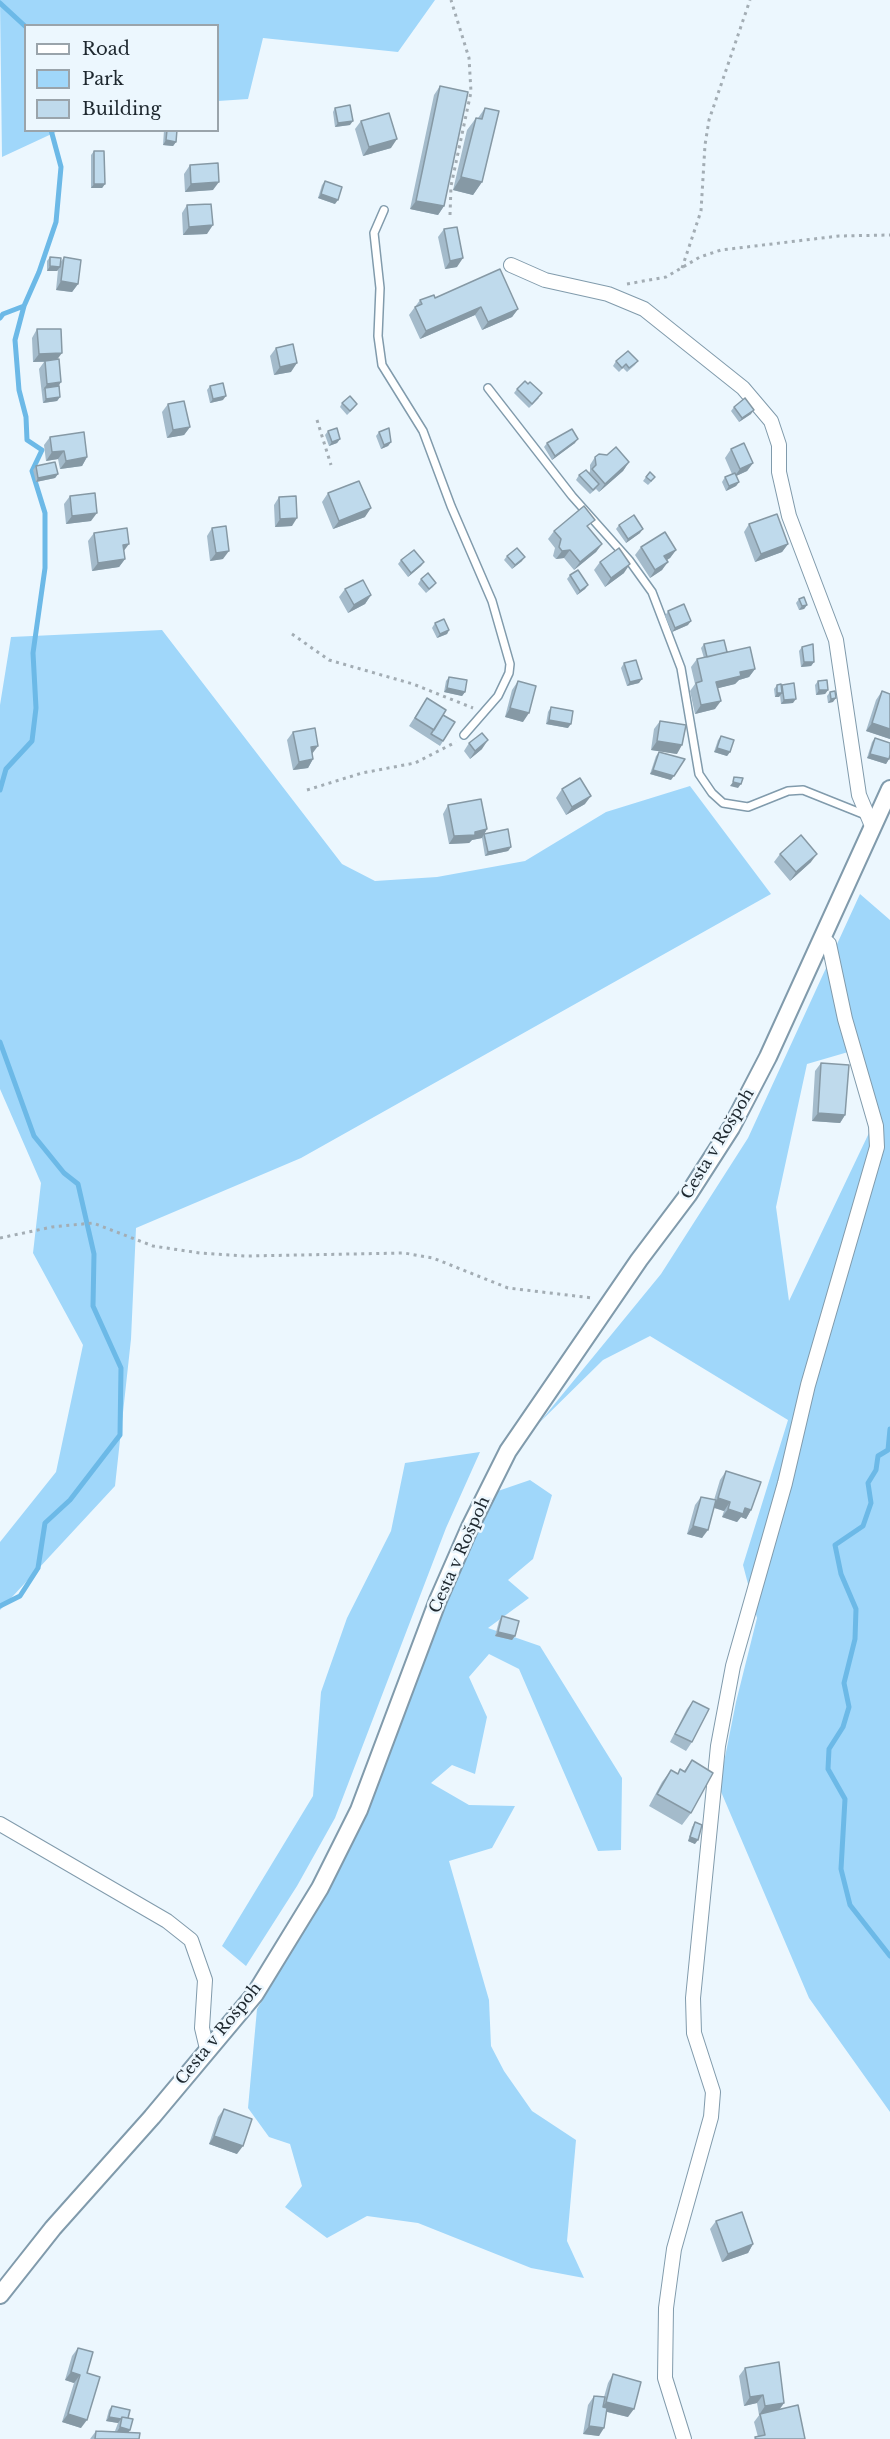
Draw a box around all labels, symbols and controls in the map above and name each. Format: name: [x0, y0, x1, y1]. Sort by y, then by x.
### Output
legend: [24, 24, 219, 132]
text: Road: [82, 38, 130, 60]
text: Park: [82, 68, 124, 90]
text: Building: [82, 98, 161, 120]
street label: Cesta v Rošpoh: [677, 1085, 759, 1203]
street label: Cesta v Rošpoh: [426, 1494, 494, 1616]
street label: Cesta v Rošpoh: [172, 1979, 266, 2089]

